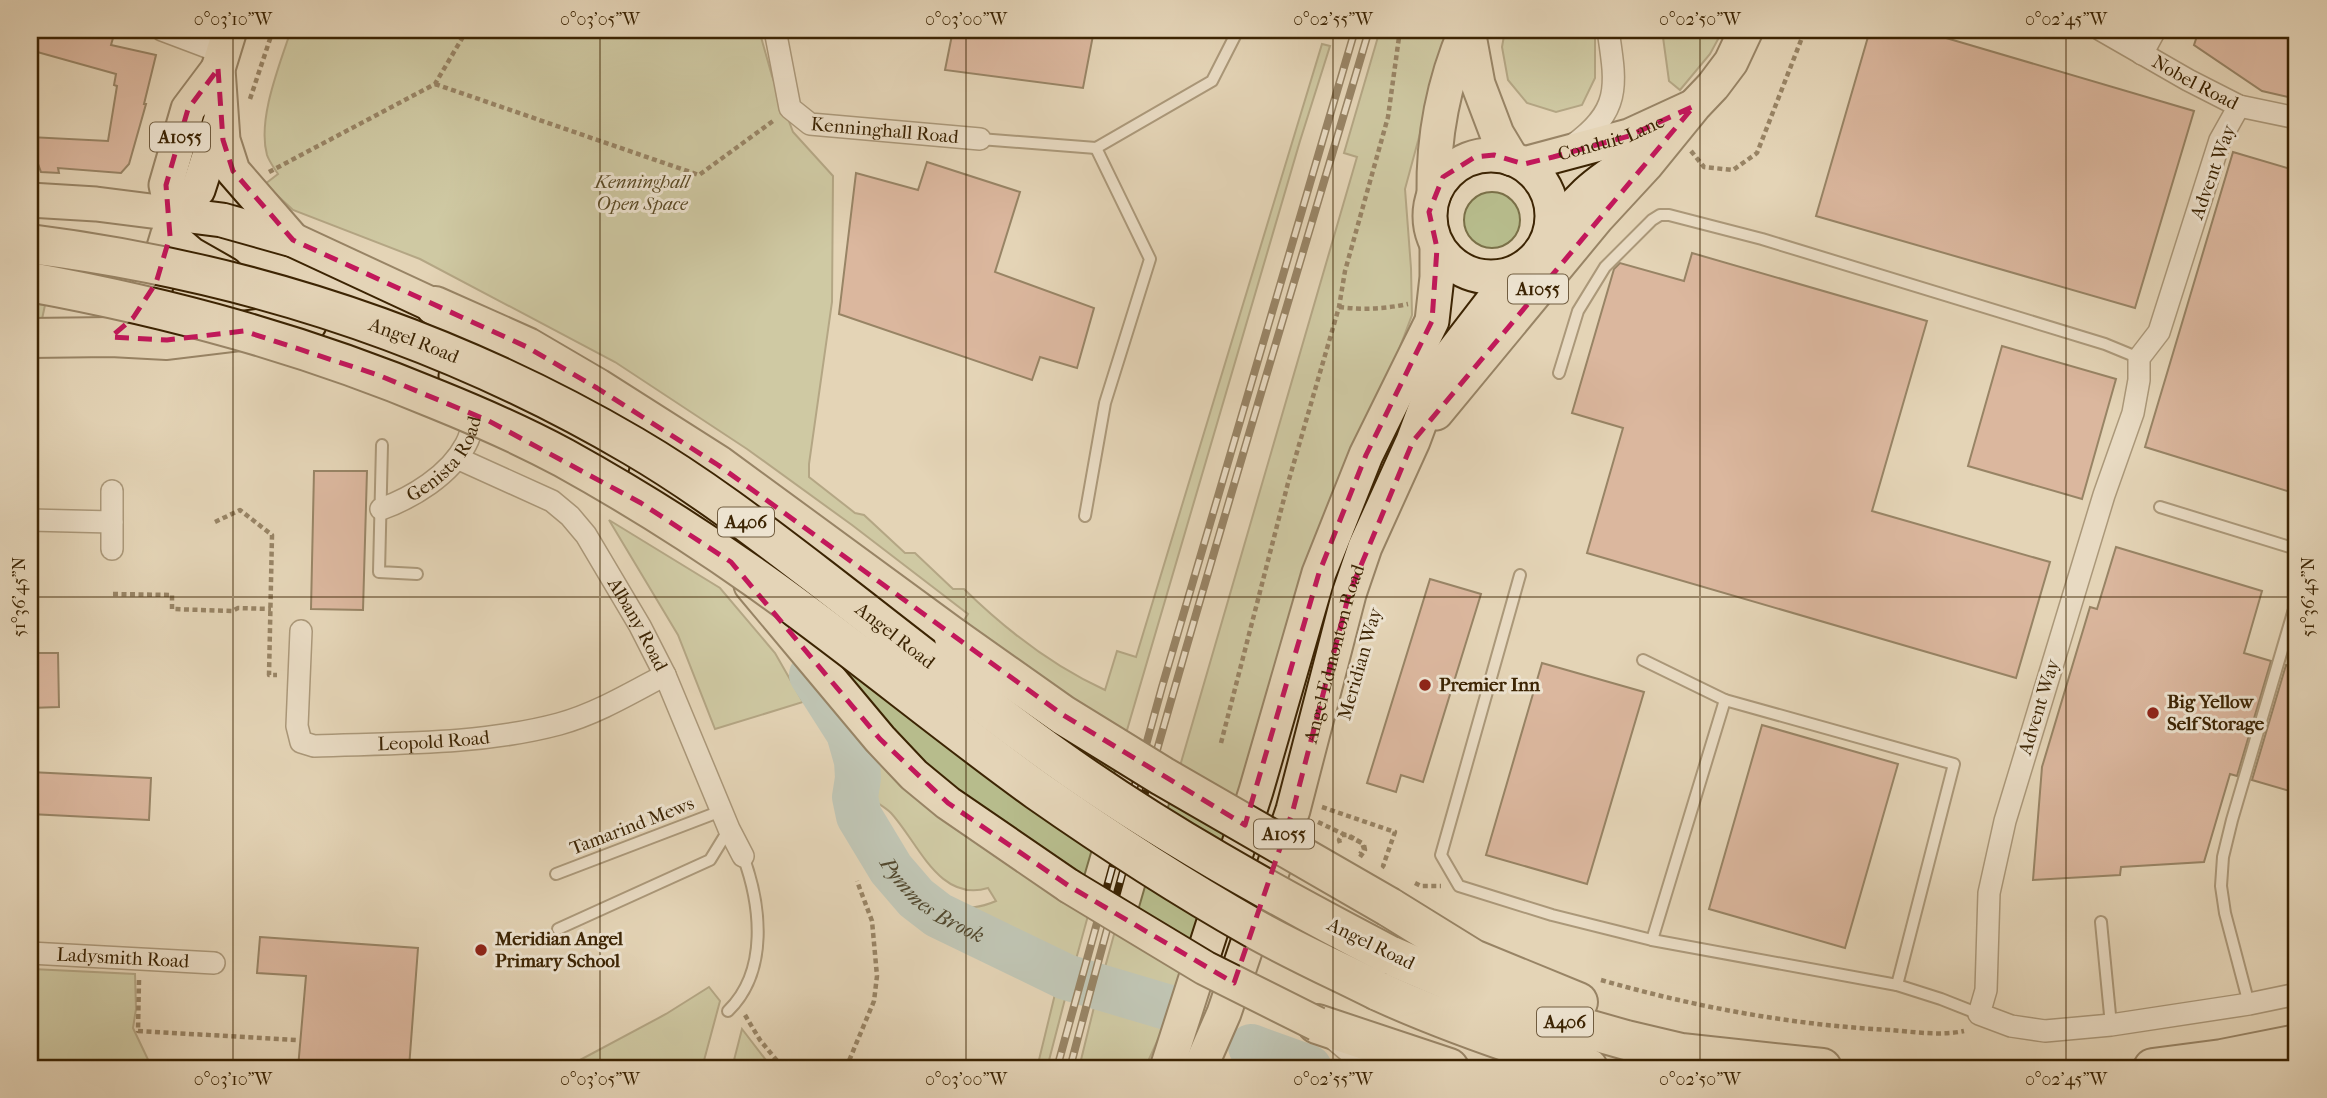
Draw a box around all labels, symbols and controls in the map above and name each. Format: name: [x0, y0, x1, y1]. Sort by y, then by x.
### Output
text: 0°03'10"W: [194, 9, 274, 30]
text: 0°03'05"W: [560, 9, 641, 30]
text: 0°03'00"W: [925, 9, 1008, 30]
text: 0°02'55"W: [1293, 9, 1374, 30]
text: 0°02'50"W: [1659, 9, 1742, 30]
text: 0°02'45"W: [2025, 9, 2108, 30]
street label: Nobel Road: [2148, 51, 2243, 115]
street label: Conduit Lane: [1555, 110, 1668, 166]
street label: Kenninghall Road: [810, 113, 960, 148]
street label: Advent Way: [2185, 121, 2241, 223]
road number: A1055: [150, 122, 210, 152]
park label: Kenninghall Open Space: [593, 171, 692, 215]
road number: A1055: [1508, 274, 1568, 304]
street label: Angel Road: [365, 313, 463, 368]
street label: Genista Road: [403, 413, 486, 507]
road number: A406: [718, 508, 774, 536]
text: 51°36'45"N: [9, 556, 30, 637]
text: 51°36'45"N: [2298, 556, 2319, 637]
street label: Angel Edmonton Road: [1300, 561, 1369, 746]
street label: Albany Road: [602, 573, 672, 675]
street label: Angel Road: [850, 597, 940, 674]
street label: Meridian Way: [1333, 604, 1387, 723]
street label: Advent Way: [2014, 656, 2064, 758]
place label: Premier Inn: [1439, 674, 1541, 696]
marker: Premier Inn: [1417, 677, 1433, 693]
place label: Big Yellow Self Storage: [2167, 691, 2265, 735]
marker: Big Yellow Self Storage: [2145, 705, 2161, 721]
street label: Leopold Road: [377, 726, 492, 755]
street label: Tamarind Mews: [567, 792, 697, 860]
road number: A1055: [1254, 820, 1314, 848]
water label: Pymmes Brook: [874, 852, 988, 948]
street label: Angel Road: [1323, 913, 1419, 975]
place label: Meridian Angel Primary School: [494, 928, 624, 972]
marker: Meridian Angel Primary School: [473, 942, 489, 958]
street label: Ladysmith Road: [56, 943, 190, 973]
road number: A406: [1537, 1007, 1593, 1036]
text: 0°03'10"W: [194, 1069, 274, 1090]
text: 0°03'05"W: [560, 1069, 641, 1090]
text: 0°03'00"W: [925, 1069, 1008, 1090]
text: 0°02'55"W: [1293, 1069, 1374, 1090]
text: 0°02'50"W: [1659, 1069, 1742, 1090]
text: 0°02'45"W: [2025, 1069, 2108, 1090]

